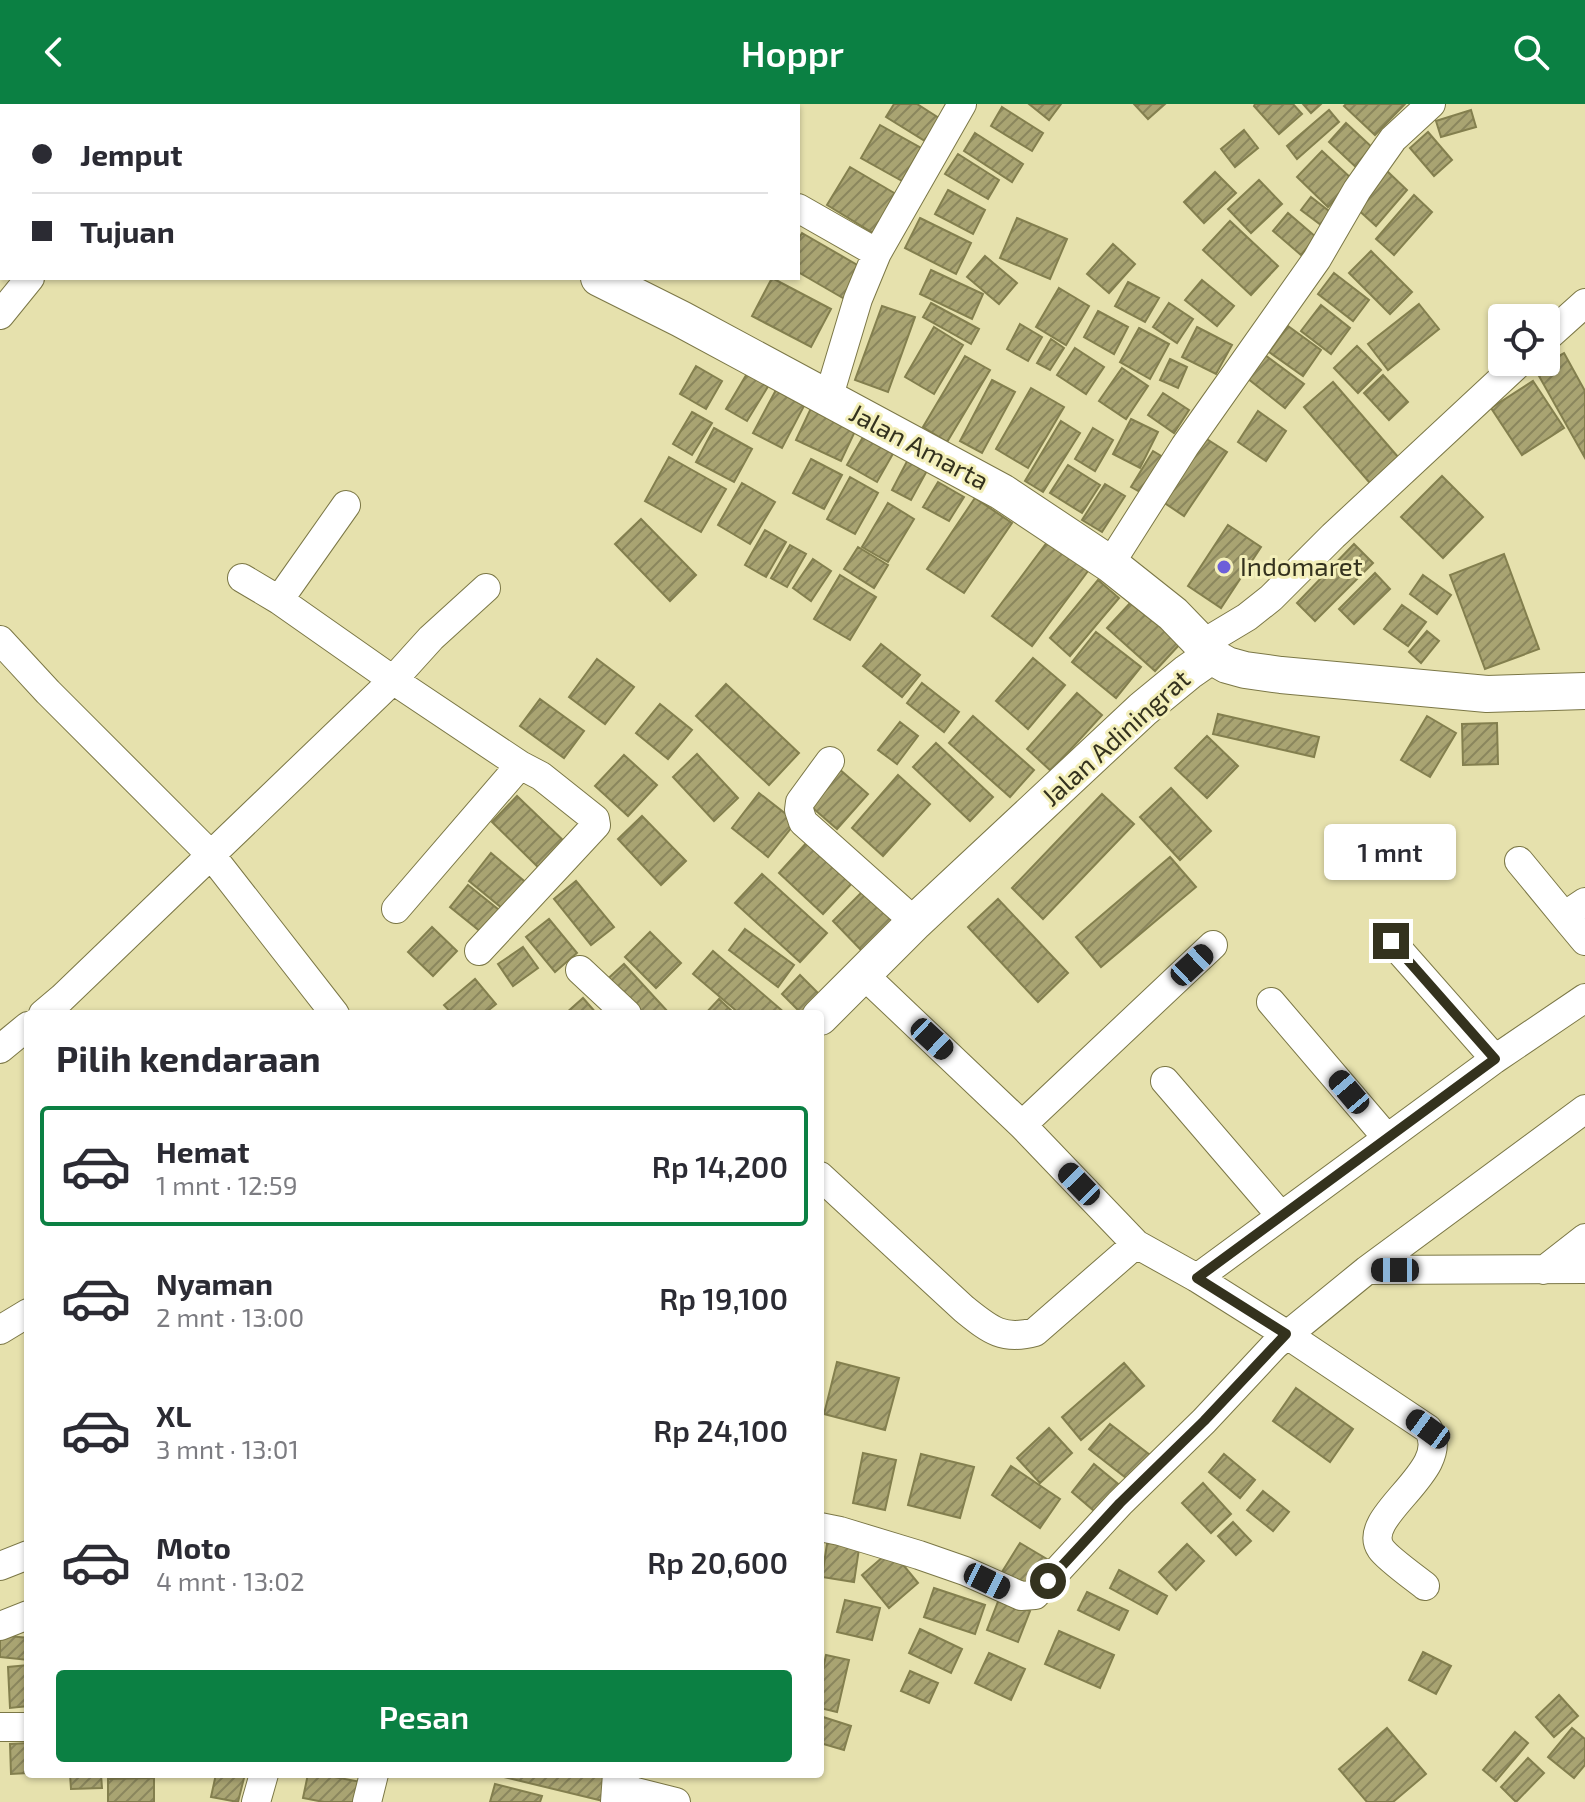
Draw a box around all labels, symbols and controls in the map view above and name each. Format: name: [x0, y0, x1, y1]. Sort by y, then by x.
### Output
icon: back: [32, 30, 76, 74]
icon: search: [1509, 30, 1553, 74]
text: Hoppr: [741, 31, 844, 74]
text: Jemput: [80, 136, 183, 172]
text: Tujuan: [80, 213, 175, 249]
map controls: [1488, 304, 1560, 376]
button: locate: [1488, 304, 1560, 376]
street label: Jalan Amarta: [845, 396, 995, 495]
place label: Indomaret: [1240, 550, 1363, 581]
marker: Indomaret: [1215, 558, 1233, 576]
street label: Jalan Adiningrat: [1035, 662, 1196, 812]
callout: 1 mnt: [1325, 825, 1457, 881]
text: 1 mnt: [1357, 836, 1423, 867]
route end: [1373, 923, 1409, 959]
car: [1166, 940, 1218, 990]
car: [906, 1014, 958, 1064]
text: Pilih kendaraan: [56, 1036, 321, 1079]
car: [1324, 1066, 1374, 1118]
icon: car: [60, 1130, 132, 1202]
text: Hemat: [156, 1133, 249, 1169]
text: Rp 14,200: [652, 1148, 788, 1184]
car: [1054, 1158, 1104, 1210]
text: 1 mnt · 12:59: [156, 1169, 298, 1200]
car: [1371, 1258, 1419, 1282]
icon: car: [60, 1262, 132, 1334]
text: Nyaman: [156, 1265, 273, 1301]
text: Rp 19,100: [659, 1280, 788, 1316]
text: 2 mnt · 13:00: [156, 1301, 304, 1332]
icon: car: [60, 1394, 132, 1466]
text: XL: [156, 1397, 191, 1433]
car: [1402, 1405, 1454, 1453]
text: Rp 24,100: [653, 1412, 788, 1448]
text: 3 mnt · 13:01: [156, 1433, 299, 1464]
icon: car: [60, 1526, 132, 1598]
text: Moto: [156, 1529, 231, 1565]
text: Rp 20,600: [647, 1544, 788, 1580]
car: [960, 1560, 1014, 1602]
route start: [1030, 1563, 1066, 1599]
text: 4 mnt · 13:02: [156, 1565, 305, 1596]
button: Pesan: [56, 1670, 792, 1762]

